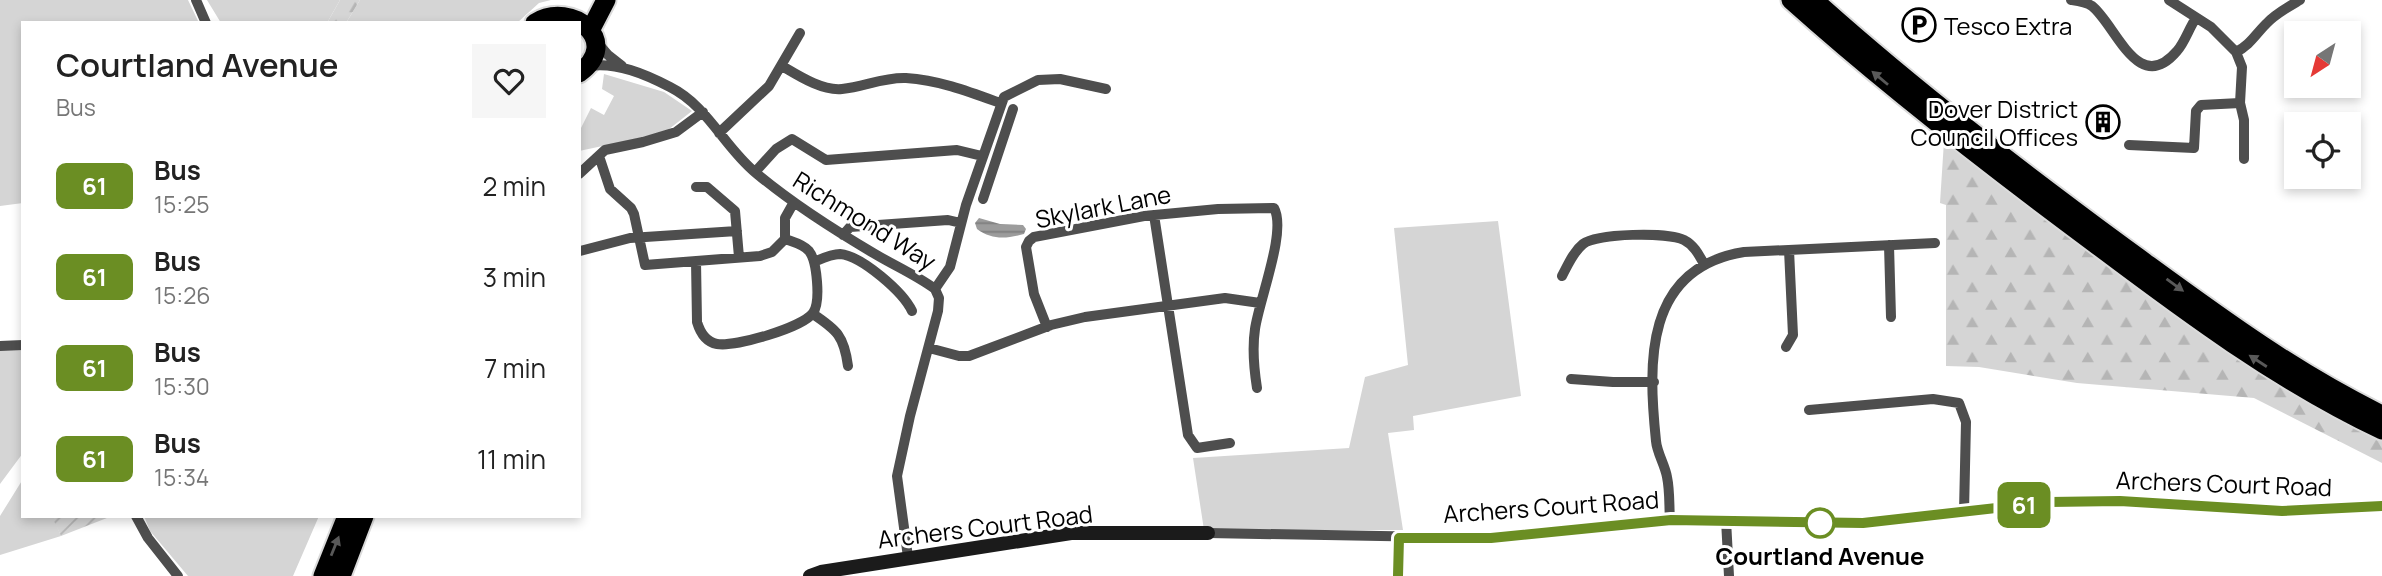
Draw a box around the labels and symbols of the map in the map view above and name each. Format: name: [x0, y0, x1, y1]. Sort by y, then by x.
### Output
parking icon: Tesco Extra: [1900, 6, 1938, 44]
place label: Tesco Extra: [1944, 9, 2072, 42]
north arrow: [2284, 21, 2361, 98]
one-way arrow: [1872, 70, 1890, 85]
place label: Dover District Council Offices: [1910, 92, 2078, 153]
building icon: Dover District Council Offices: [2084, 103, 2122, 141]
street label: Richmond Way: [787, 163, 943, 277]
street label: Skylark Lane: [1032, 177, 1174, 235]
one-way arrow: [2166, 278, 2185, 292]
one-way arrow: [2248, 355, 2268, 368]
street label: Archers Court Road: [2115, 463, 2333, 503]
street label: Archers Court Road: [1442, 482, 1660, 530]
line badge: 61: [1993, 482, 2056, 528]
street label: Archers Court Road: [876, 496, 1094, 556]
marker: Courtland Avenue: [1805, 508, 1835, 538]
one-way arrow: [329, 535, 340, 556]
place label: Courtland Avenue: [1716, 539, 1925, 572]

